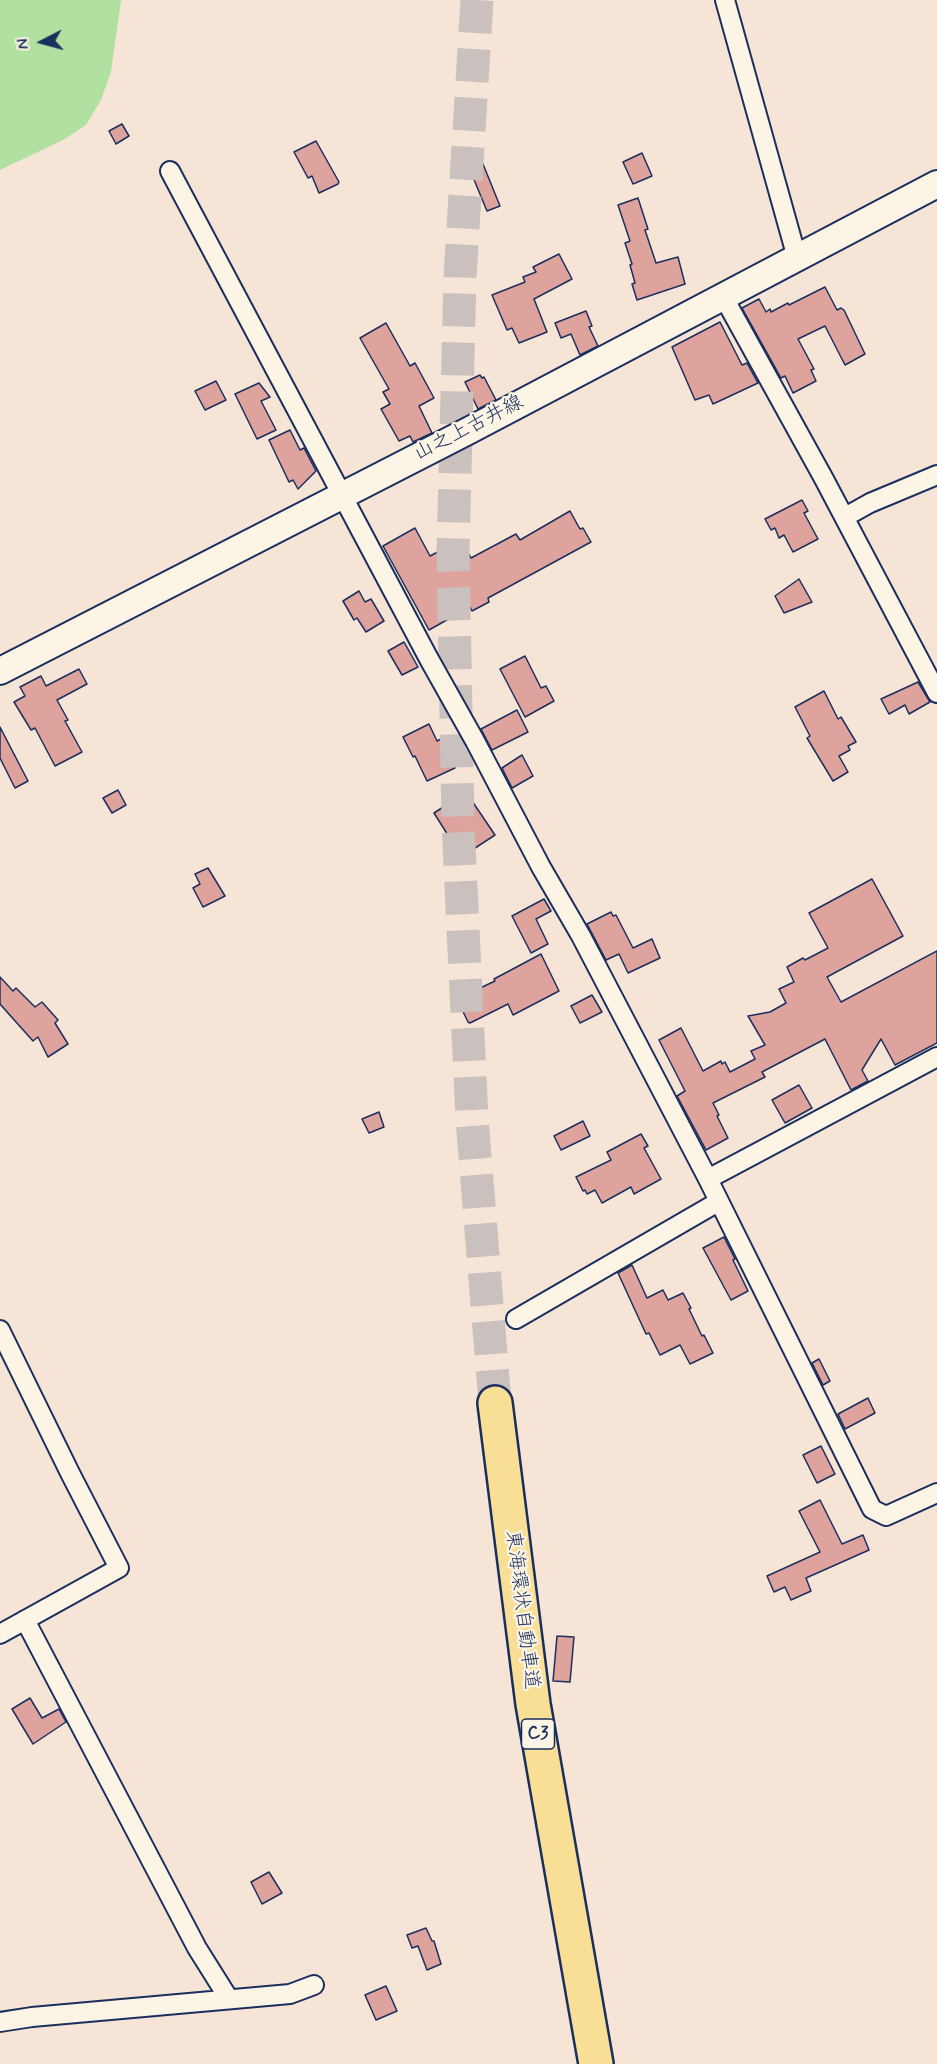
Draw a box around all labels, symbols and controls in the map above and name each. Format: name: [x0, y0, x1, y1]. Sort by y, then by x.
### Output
north arrow: [12, 12, 72, 72]
text: N: [13, 38, 35, 50]
street label: 山之上古井線: [410, 391, 528, 467]
street label: 東海環状自動車道: [499, 1529, 543, 1691]
road number: C3: [522, 1719, 554, 1749]

